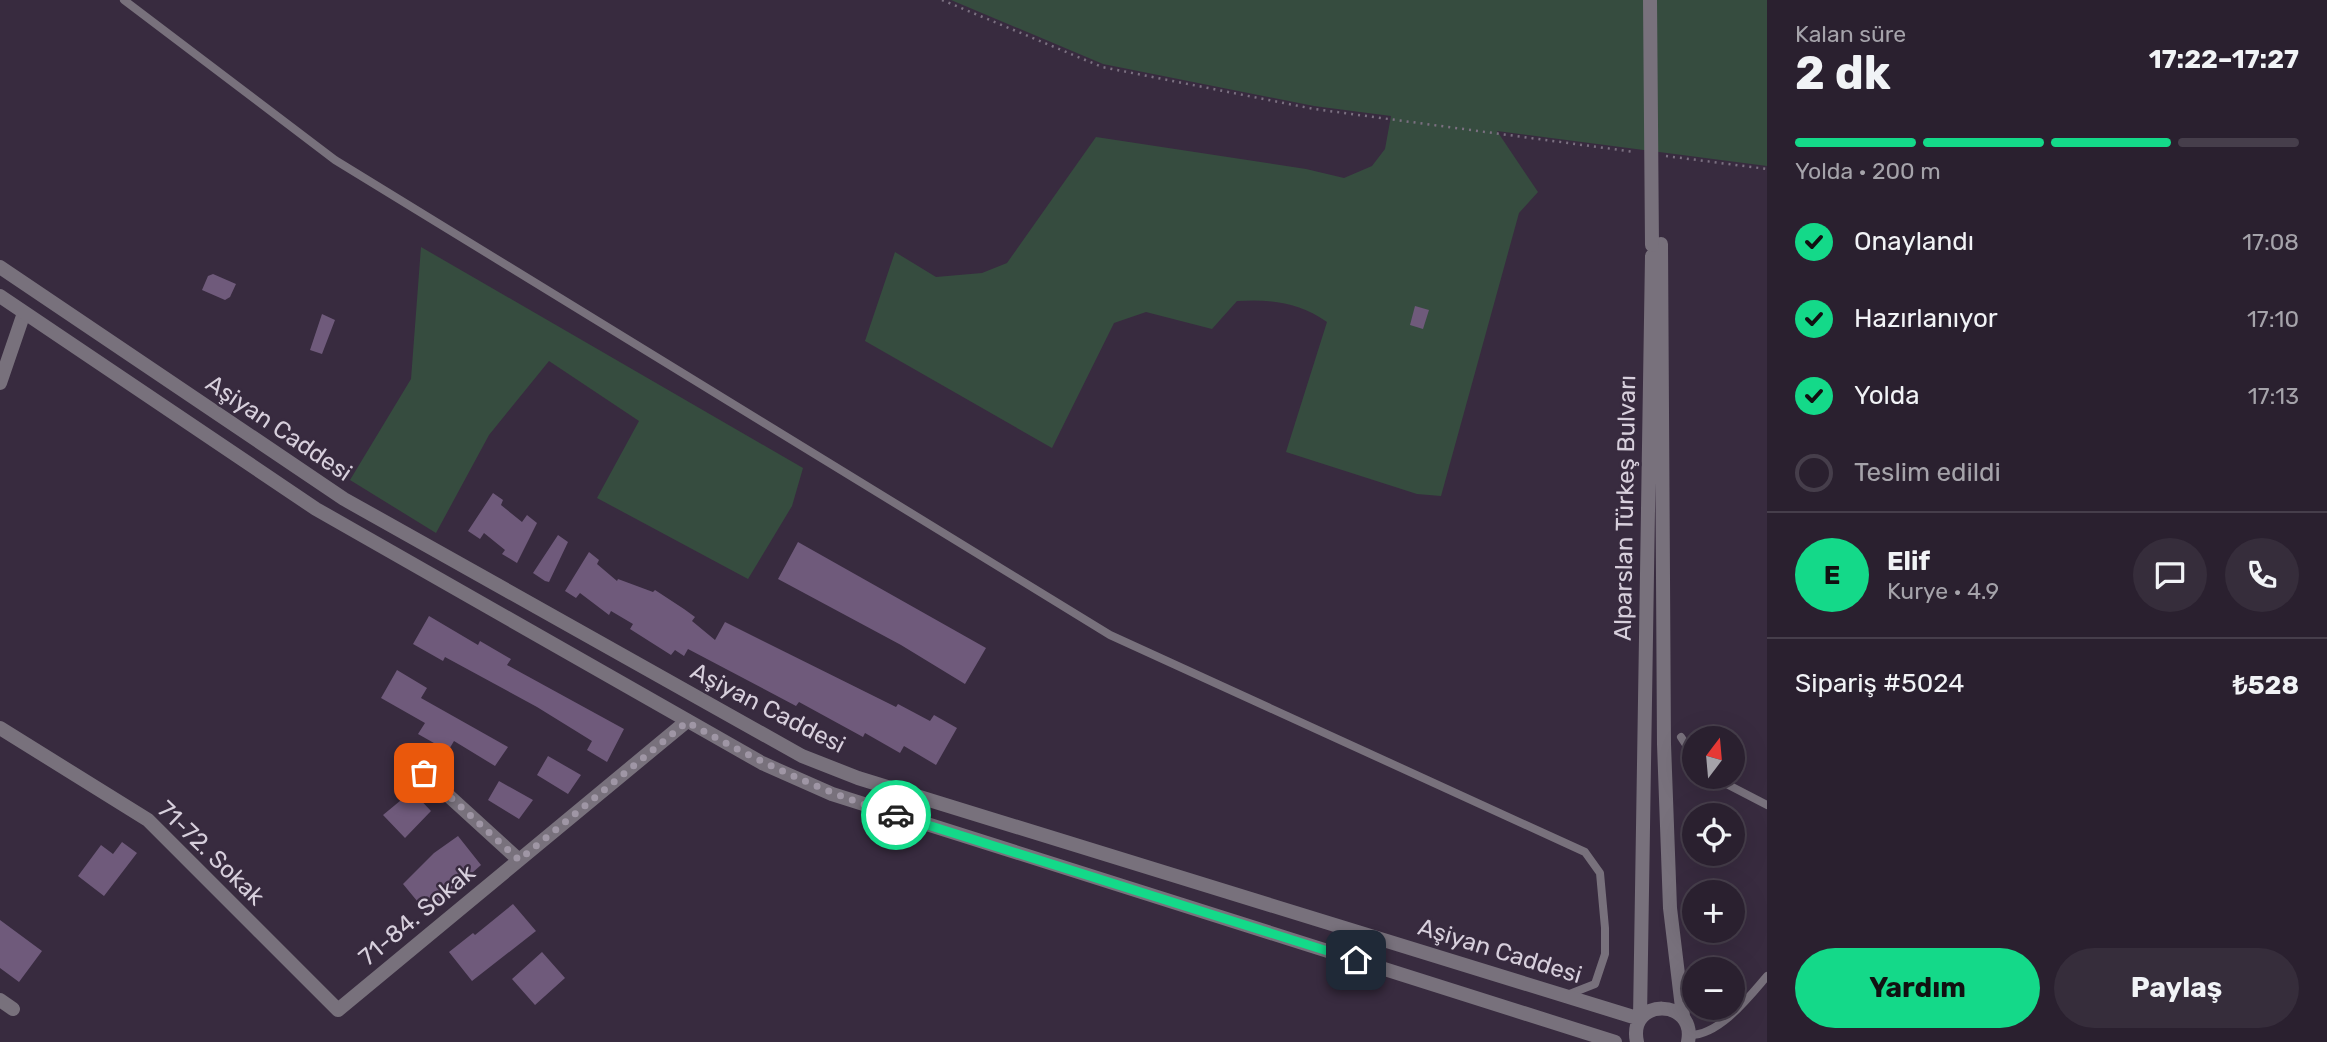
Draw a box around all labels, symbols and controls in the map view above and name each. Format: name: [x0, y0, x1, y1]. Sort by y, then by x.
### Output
text: Kalan süre: [1795, 20, 1906, 48]
text: 17:22–17:27: [2149, 44, 2299, 75]
text: 2 dk: [1795, 46, 1891, 101]
text: Yolda · 200 m: [1795, 157, 1941, 185]
icon: check: [1795, 223, 1833, 261]
text: Onaylandı: [1854, 226, 1974, 257]
text: 17:08: [2242, 228, 2299, 256]
icon: check: [1795, 300, 1833, 338]
text: Hazırlanıyor: [1854, 303, 1998, 334]
text: 17:10: [2247, 305, 2299, 333]
street label: Aşiyan Caddesi: [201, 369, 357, 487]
street label: Alparslan Türkeş Bulvarı: [1609, 375, 1641, 641]
icon: check: [1795, 377, 1833, 415]
text: Yolda: [1854, 380, 1920, 411]
text: 17:13: [2248, 382, 2299, 410]
text: Teslim edildi: [1854, 457, 2001, 488]
button: chat: [2133, 538, 2207, 612]
button: phone: [2225, 538, 2299, 612]
text: Elif: [1887, 546, 1930, 577]
text: E: [1824, 560, 1840, 591]
text: Kurye · 4.9: [1887, 577, 1999, 605]
street label: Aşiyan Caddesi: [686, 657, 850, 759]
text: Sipariş #5024: [1795, 668, 1964, 699]
text: ₺528: [2233, 670, 2299, 701]
north arrow: [1682, 726, 1745, 789]
map controls: [1682, 726, 1745, 1020]
pin: [394, 743, 454, 803]
icon: bag: [405, 754, 443, 792]
courier: [861, 780, 931, 850]
street label: 71-72. Sokak: [152, 795, 271, 911]
icon: car: [877, 796, 915, 834]
button: locate: [1682, 803, 1745, 866]
street label: 71-84. Sokak: [353, 858, 481, 971]
button: +: [1682, 880, 1745, 943]
street label: Aşiyan Caddesi: [1415, 913, 1585, 989]
pin: [1326, 930, 1386, 990]
icon: home: [1337, 941, 1375, 979]
button: Yardım: [1795, 948, 2040, 1028]
button: Paylaş: [2054, 948, 2299, 1028]
button: −: [1682, 957, 1745, 1020]

